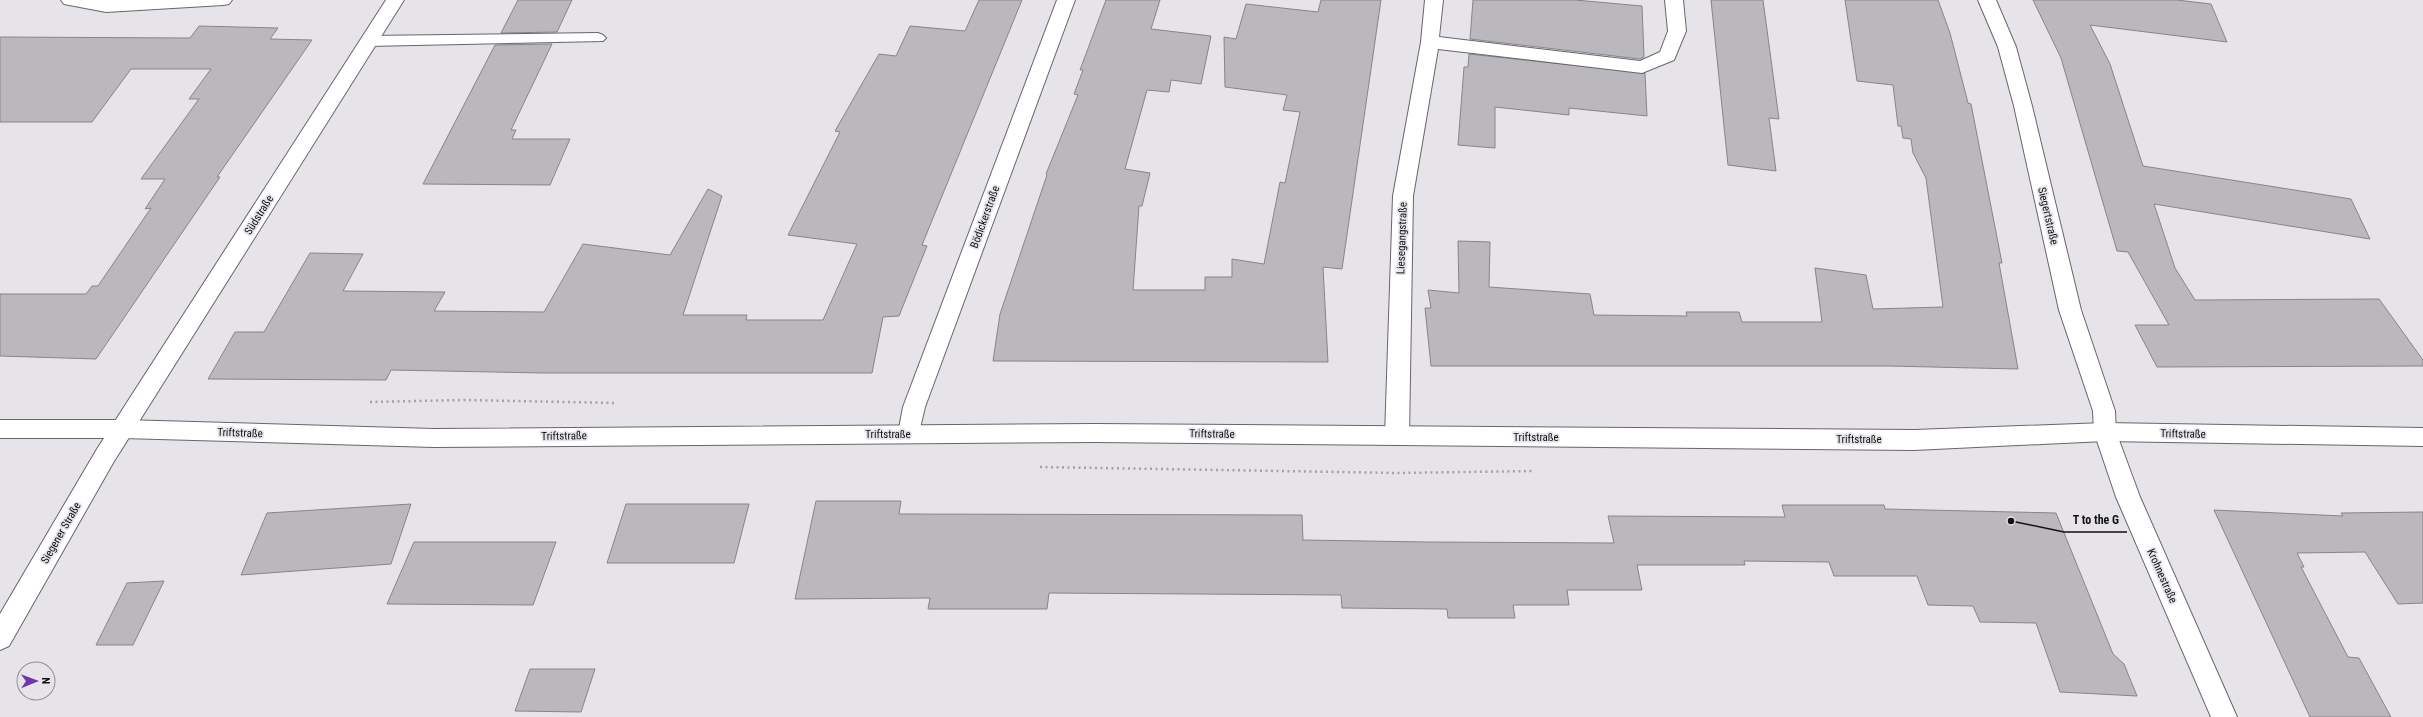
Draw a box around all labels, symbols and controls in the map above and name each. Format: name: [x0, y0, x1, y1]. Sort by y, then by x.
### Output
street label: Bödickerstraße: [968, 184, 1002, 250]
street label: Siegertstraße: [2035, 186, 2061, 246]
street label: Südstraße: [242, 193, 276, 237]
street label: Liesegangstraße: [1394, 202, 1410, 274]
street label: Triftstraße: [217, 426, 263, 440]
street label: Triftstraße: [1189, 427, 1235, 441]
street label: Triftstraße: [2160, 427, 2206, 441]
street label: Triftstraße: [865, 428, 911, 441]
street label: Triftstraße: [541, 429, 587, 443]
street label: Triftstraße: [1513, 431, 1559, 444]
street label: Triftstraße: [1836, 433, 1882, 446]
street label: Siegener Straße: [38, 500, 84, 566]
callout: T to the G: [2064, 508, 2127, 532]
text: T to the G: [2073, 513, 2119, 527]
street label: Krohnestraße: [2144, 547, 2180, 605]
north arrow: [16, 661, 56, 701]
text: N: [39, 677, 52, 685]

